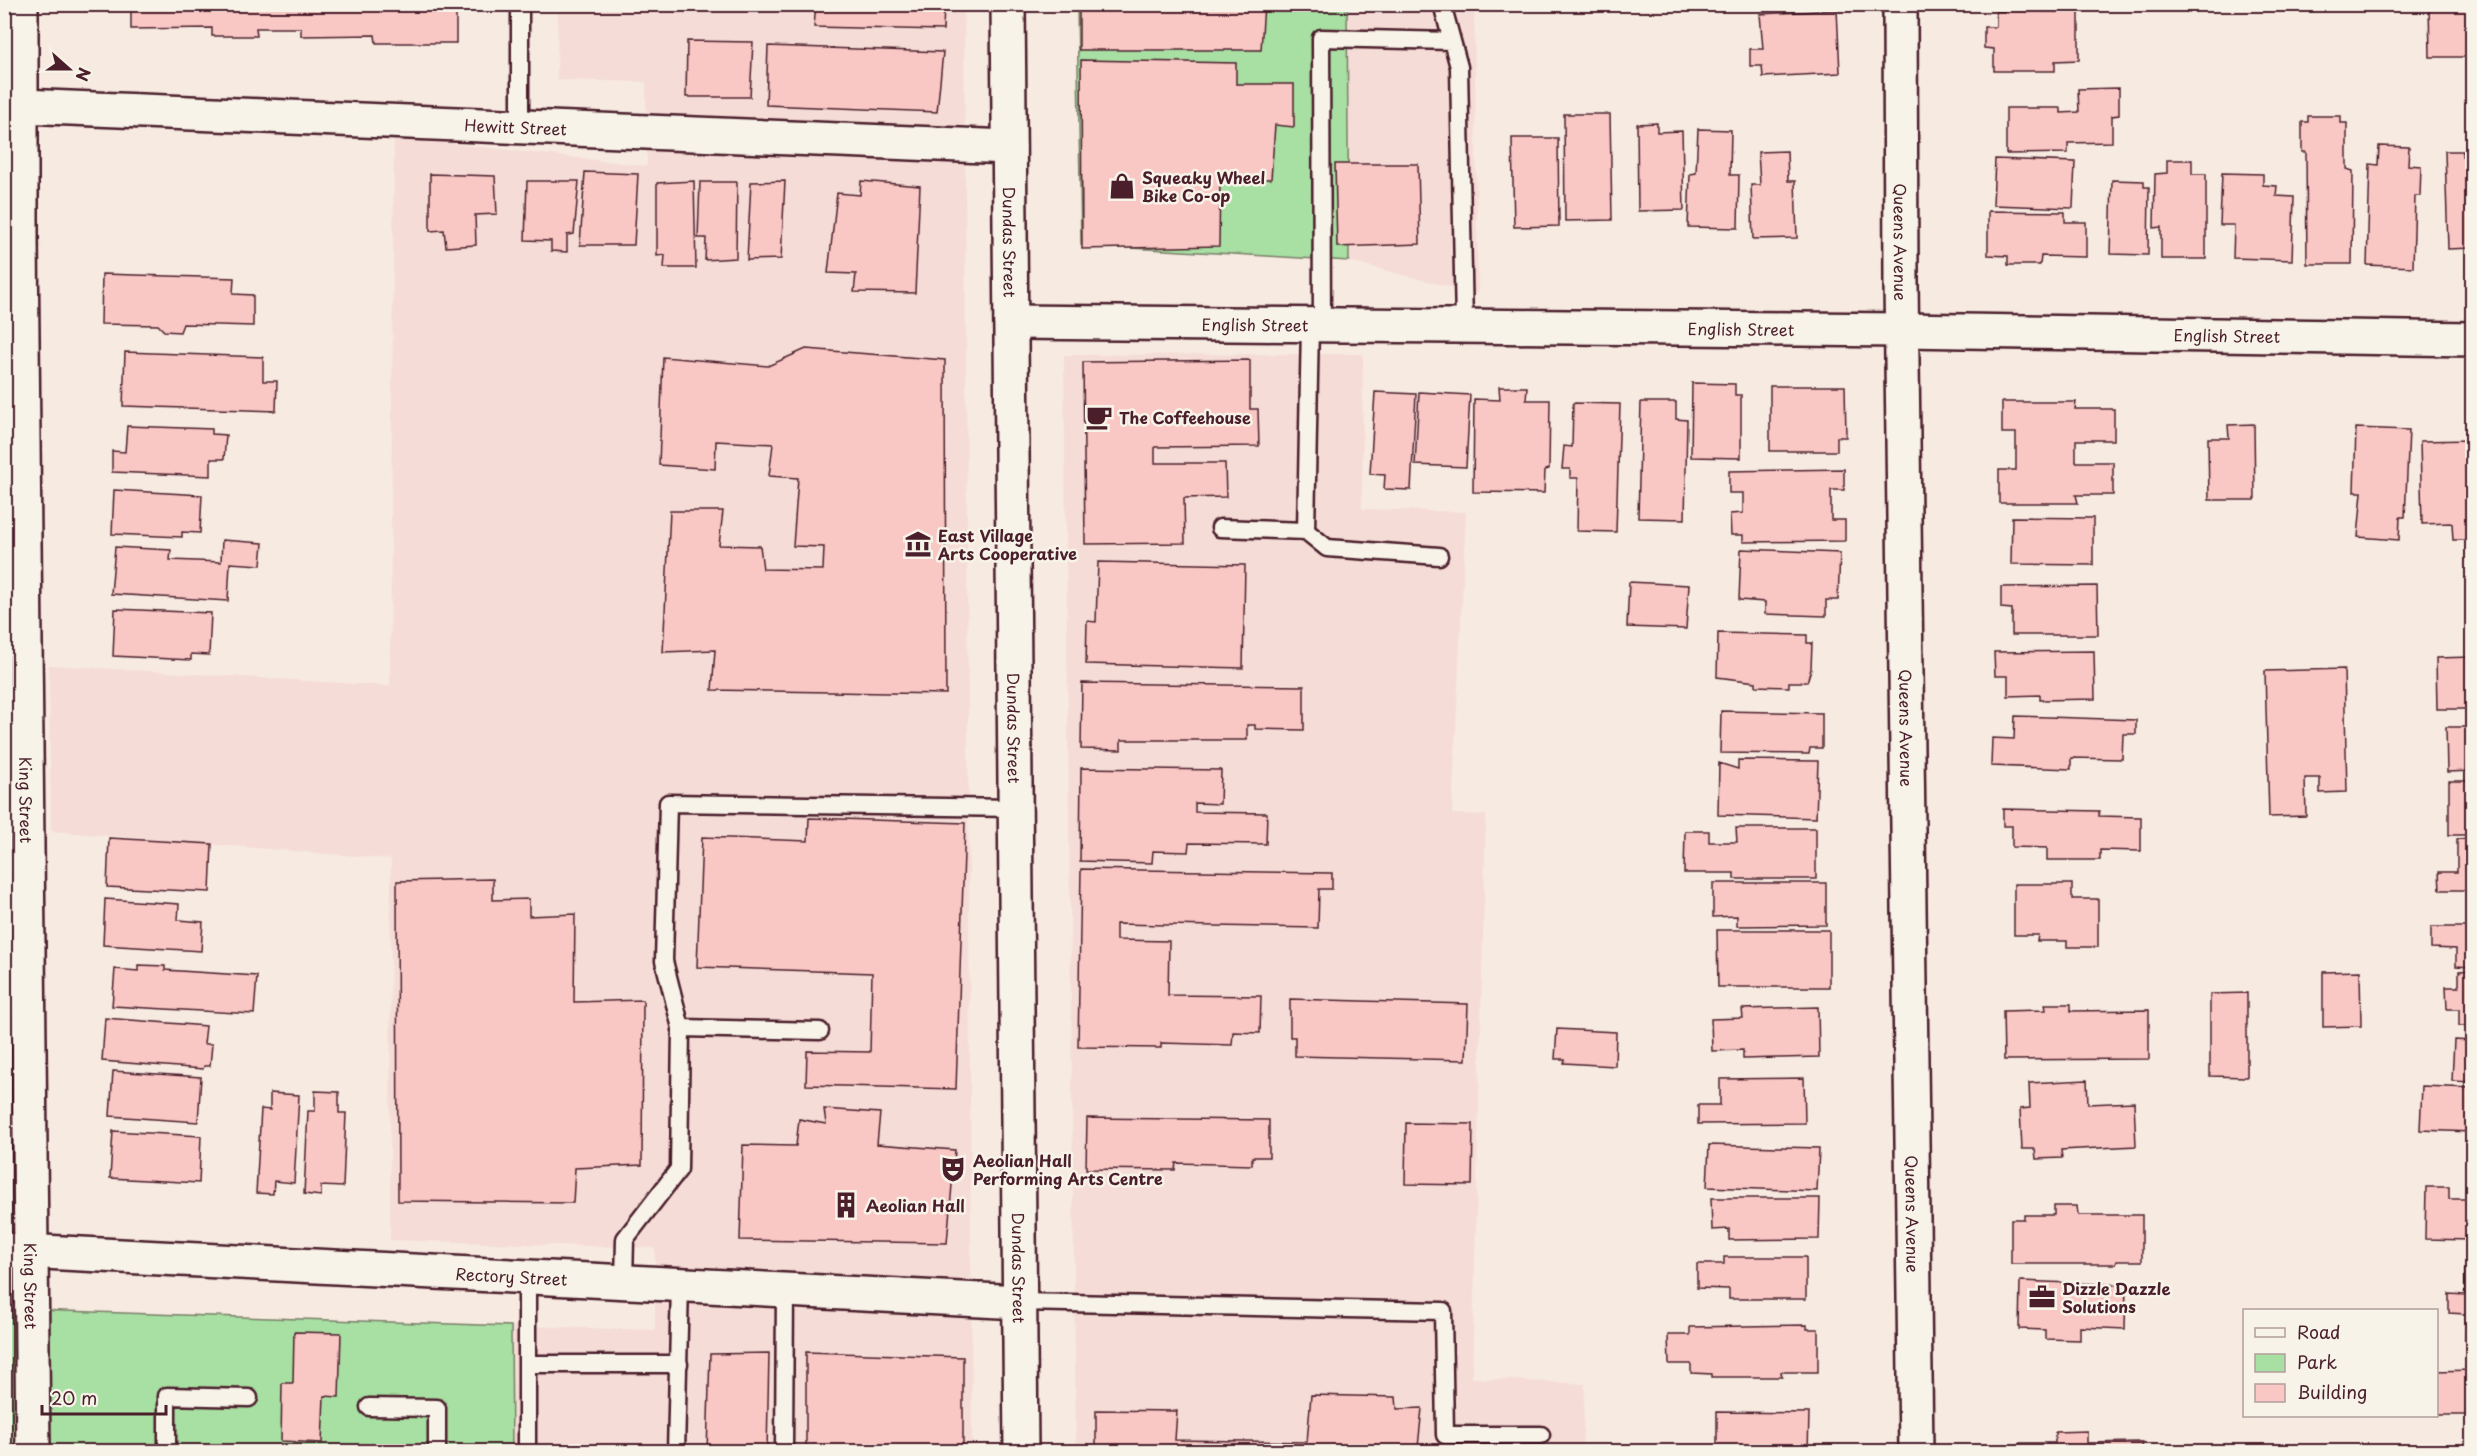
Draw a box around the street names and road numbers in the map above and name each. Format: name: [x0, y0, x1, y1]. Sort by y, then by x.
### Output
street label: Hewitt Street: [464, 112, 568, 141]
street label: Queens Avenue: [1889, 183, 1913, 301]
street label: Dundas Street: [998, 186, 1023, 298]
street label: English Street: [1202, 312, 1309, 337]
street label: English Street: [1688, 316, 1795, 341]
street label: English Street: [2173, 322, 2281, 348]
street label: Queens Avenue: [1894, 669, 1919, 787]
street label: Dundas Street: [1002, 672, 1027, 784]
street label: King Street: [14, 757, 39, 844]
street label: Queens Avenue: [1900, 1155, 1926, 1273]
street label: Dundas Street: [1007, 1212, 1032, 1324]
street label: King Street: [19, 1243, 44, 1330]
street label: Rectory Street: [455, 1261, 568, 1291]

